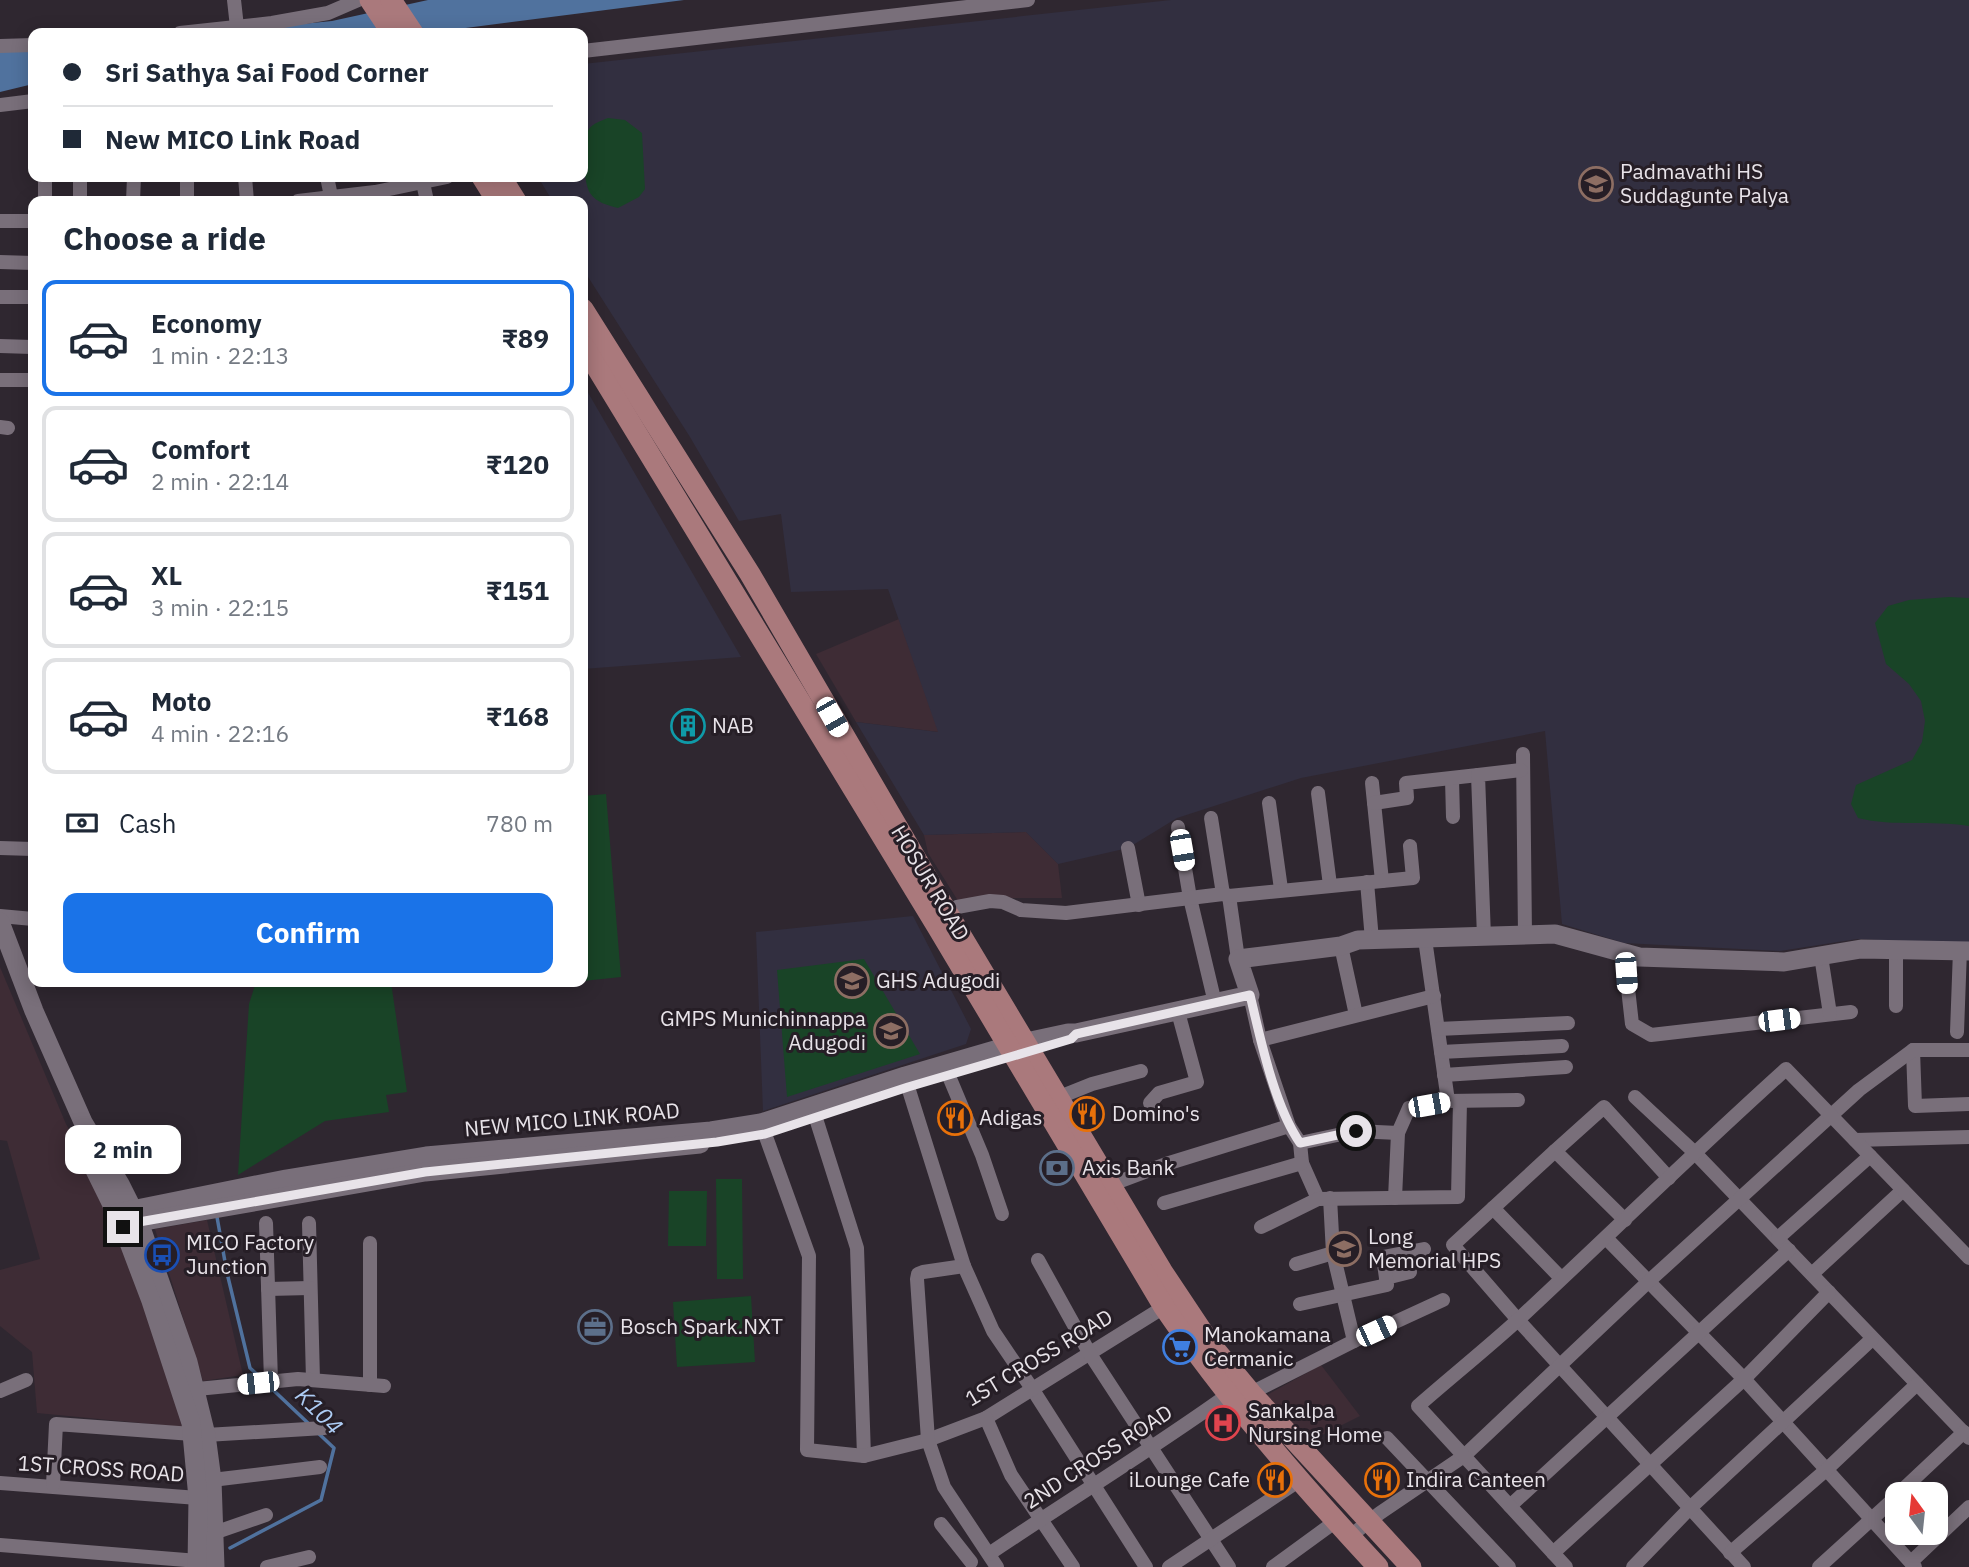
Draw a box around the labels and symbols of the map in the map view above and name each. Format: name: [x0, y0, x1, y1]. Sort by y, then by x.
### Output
place label: Padmavathi HS Suddagunte Palya: [1620, 157, 1789, 209]
school or university icon: Padmavathi HS Suddagunte Palya: [1577, 165, 1615, 203]
car: [813, 694, 852, 740]
building icon: NAB: [669, 707, 707, 745]
place label: NAB: [712, 711, 754, 739]
street label: HOSUR ROAD: [885, 820, 976, 945]
car: [1169, 827, 1196, 873]
car: [1615, 951, 1638, 995]
school or university icon: GHS Adugodi: [833, 962, 871, 1000]
place label: GHS Adugodi: [876, 966, 1000, 994]
place label: GMPS Munichinnappa Adugodi: [660, 1004, 866, 1056]
car: [1757, 1007, 1802, 1033]
school or university icon: GMPS Munichinnappa Adugodi: [872, 1012, 910, 1050]
car: [1407, 1091, 1452, 1119]
restaurant icon: Domino's: [1068, 1095, 1106, 1133]
street label: NEW MICO LINK ROAD: [463, 1096, 681, 1142]
restaurant icon: Adigas: [936, 1099, 974, 1137]
place label: Domino's: [1112, 1099, 1200, 1127]
place label: Adigas: [979, 1103, 1042, 1131]
route start: [1340, 1115, 1372, 1147]
callout: 2 min: [65, 1126, 181, 1174]
bank icon: Axis Bank: [1038, 1149, 1076, 1187]
place label: Axis Bank: [1082, 1153, 1174, 1181]
route end: [107, 1211, 139, 1243]
place label: Long Memorial HPS: [1368, 1222, 1501, 1274]
place label: MICO Factory Junction: [186, 1228, 315, 1280]
school or university icon: Long Memorial HPS: [1325, 1230, 1363, 1268]
bus stop icon: MICO Factory Junction: [143, 1236, 181, 1274]
street label: 1ST CROSS ROAD: [960, 1302, 1117, 1412]
office icon: Bosch Spark.NXT: [576, 1308, 614, 1346]
place label: Bosch Spark.NXT: [620, 1312, 783, 1340]
car: [1353, 1313, 1400, 1349]
place label: Manokamana Cermanic: [1204, 1320, 1331, 1372]
supermarket icon: Manokamana Cermanic: [1161, 1328, 1199, 1366]
car: [237, 1370, 280, 1396]
water label: K104: [289, 1380, 350, 1441]
place label: Sankalpa Nursing Home: [1248, 1396, 1382, 1448]
street label: 2ND CROSS ROAD: [1018, 1398, 1177, 1515]
hospital icon: Sankalpa Nursing Home: [1204, 1404, 1242, 1442]
street label: 1ST CROSS ROAD: [17, 1448, 185, 1488]
restaurant icon: iLounge Cafe: [1256, 1461, 1294, 1499]
restaurant icon: Indira Canteen: [1363, 1461, 1401, 1499]
place label: iLounge Cafe: [1129, 1465, 1250, 1493]
place label: Indira Canteen: [1406, 1465, 1546, 1493]
north arrow: [1885, 1482, 1948, 1545]

